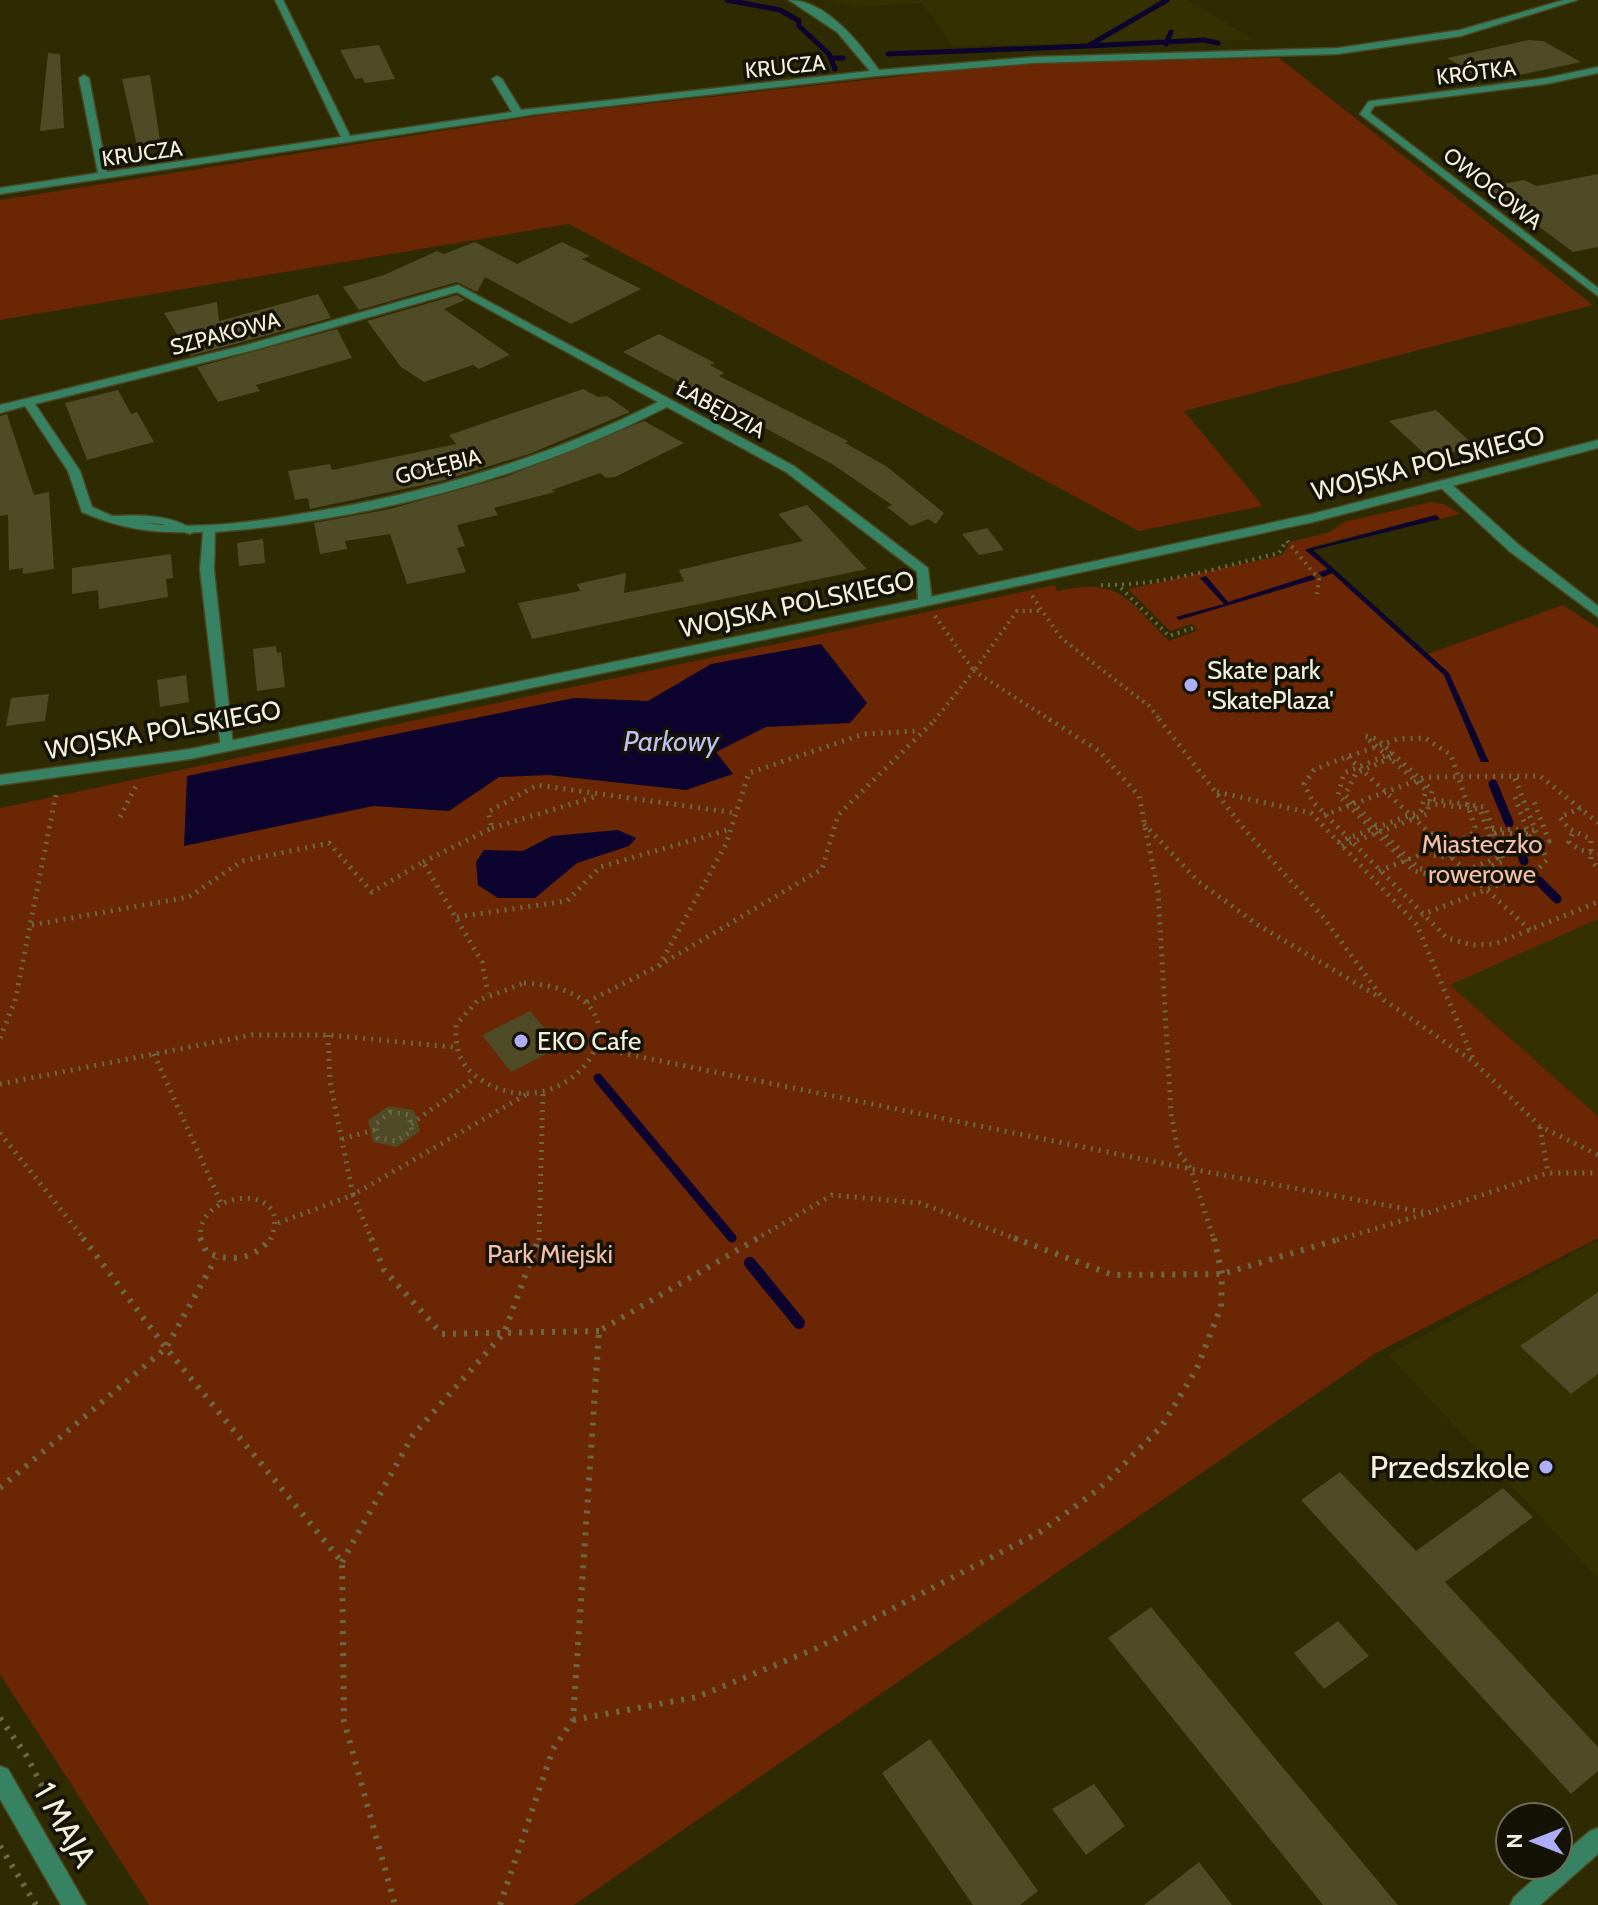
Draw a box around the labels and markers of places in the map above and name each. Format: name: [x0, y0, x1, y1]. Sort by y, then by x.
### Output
place label: Skate park 'SkatePlaza': [1207, 654, 1334, 716]
marker: Skate park 'SkatePlaza': [1182, 676, 1200, 694]
place label: EKO Cafe: [537, 1025, 641, 1057]
marker: EKO Cafe: [512, 1032, 530, 1050]
place label: Przedszkole: [1370, 1447, 1530, 1486]
marker: Przedszkole: [1537, 1458, 1555, 1476]

